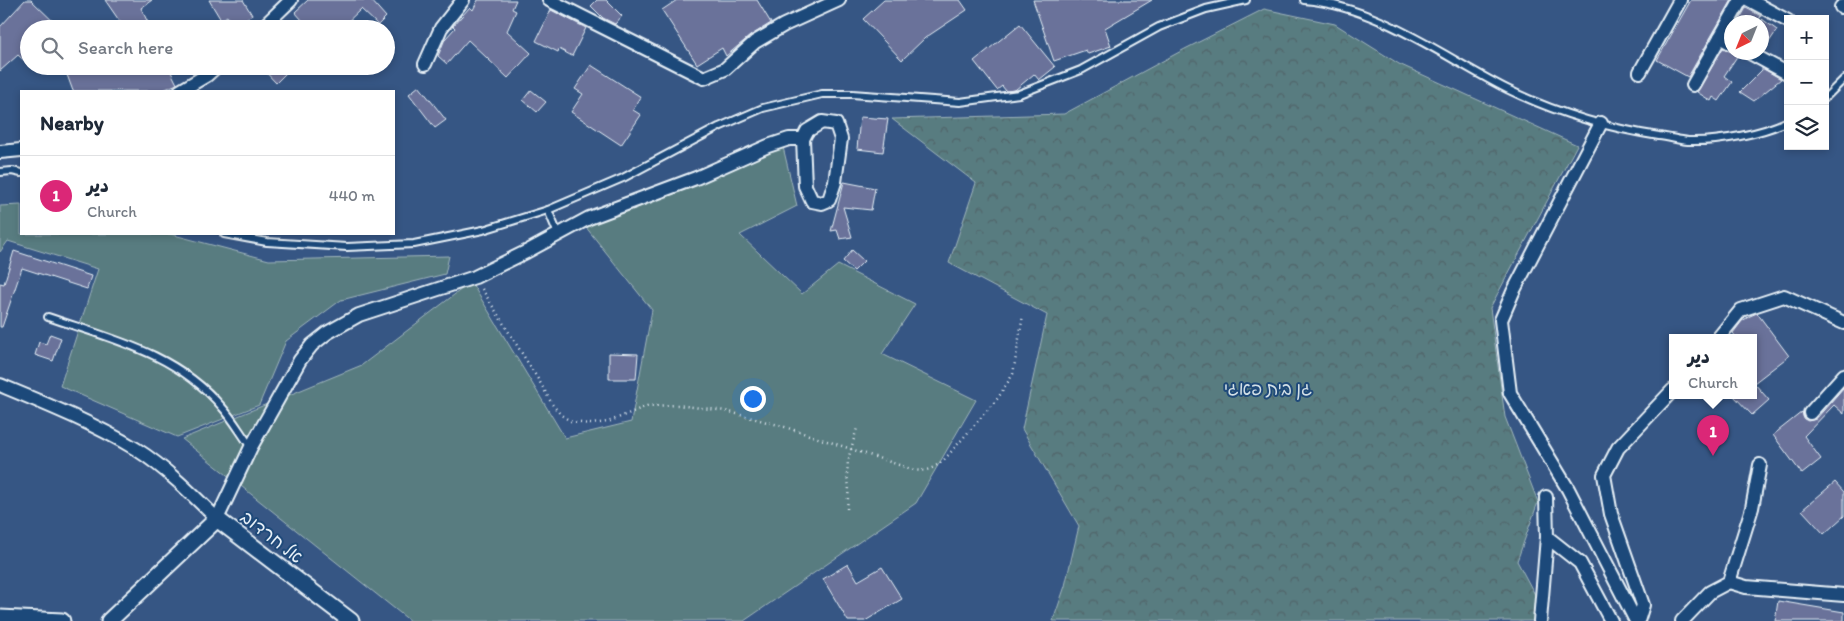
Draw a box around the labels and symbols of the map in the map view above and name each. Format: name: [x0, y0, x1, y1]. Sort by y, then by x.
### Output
north arrow: [1724, 15, 1769, 60]
park label: גן בית פאגי: [1224, 378, 1312, 400]
your location: [740, 386, 766, 412]
pin: 1: [1697, 415, 1729, 456]
street label: אל חרדוב: [237, 506, 307, 568]

